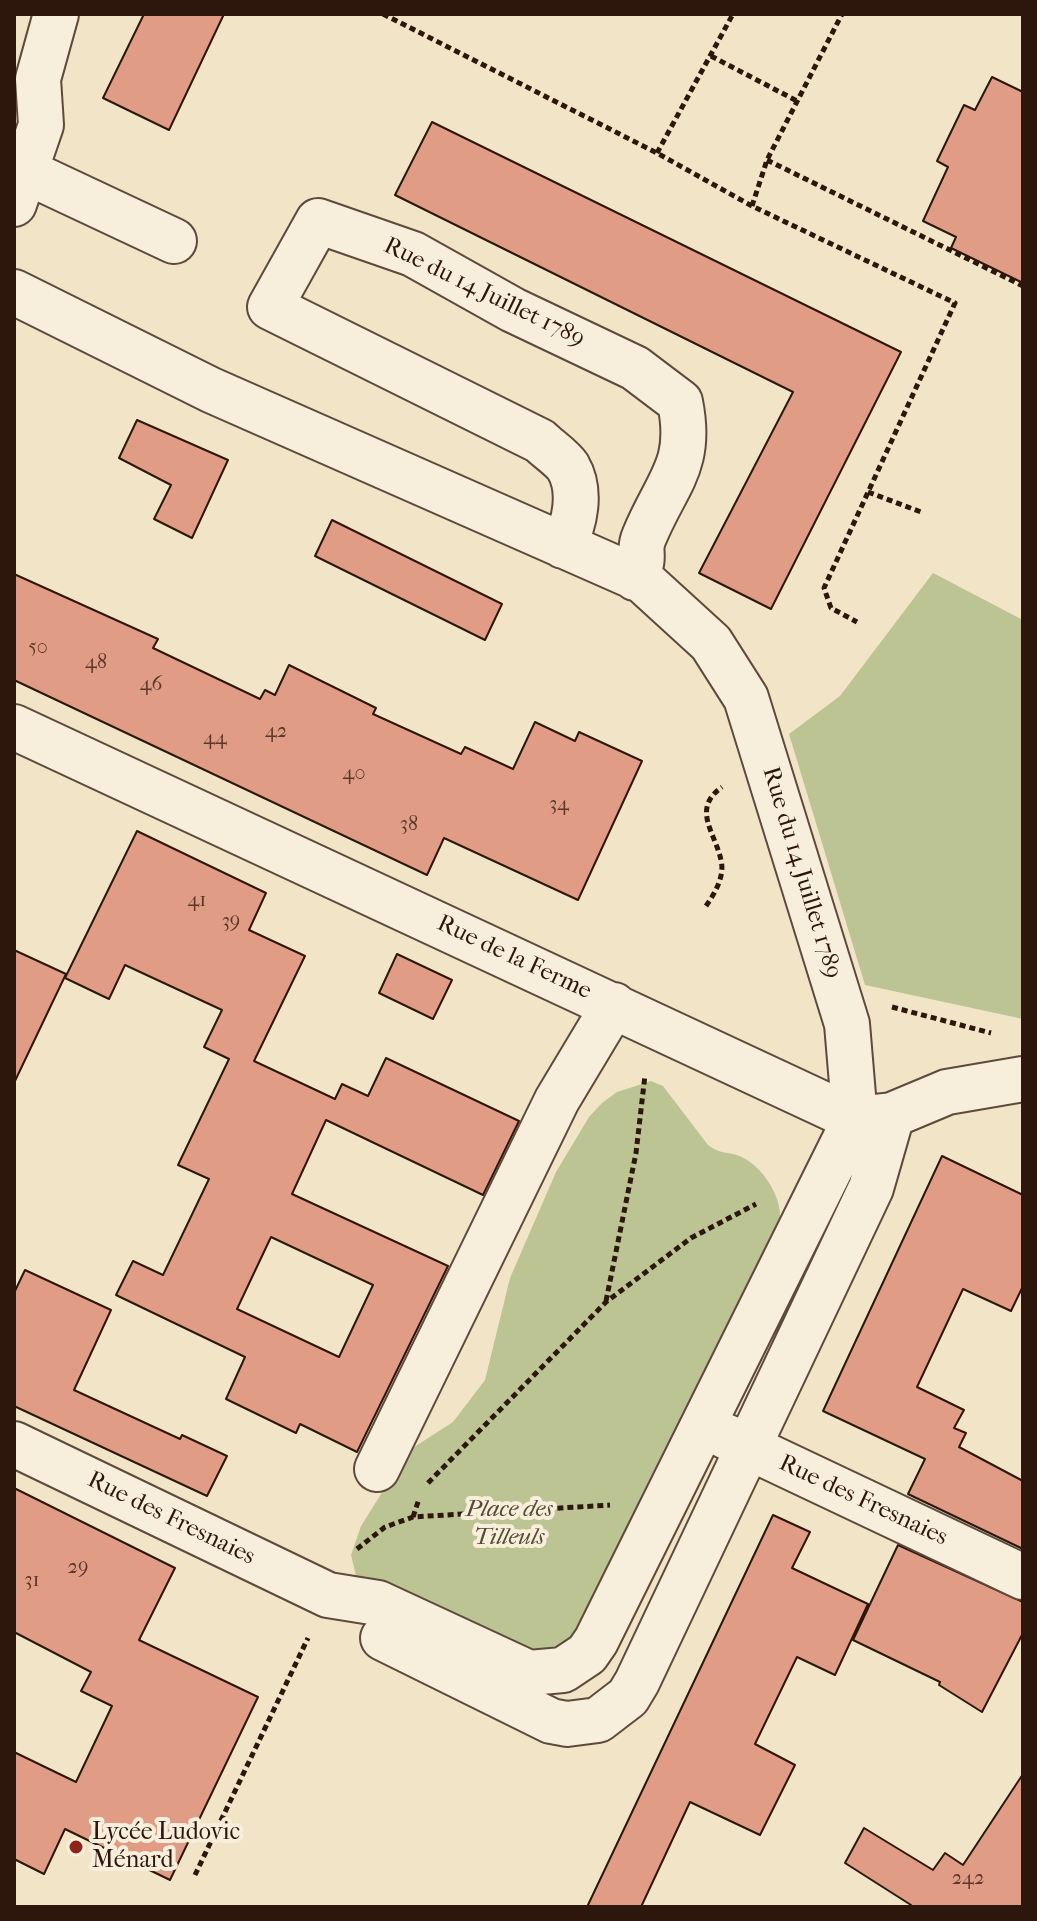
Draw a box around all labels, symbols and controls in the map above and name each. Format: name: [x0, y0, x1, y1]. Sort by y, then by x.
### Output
street label: Rue du 14 Juillet 1789: [379, 232, 589, 354]
house number: 50: [28, 636, 48, 660]
house number: 48: [85, 651, 107, 675]
house number: 46: [140, 673, 162, 697]
house number: 42: [265, 720, 287, 744]
house number: 44: [203, 727, 227, 751]
house number: 40: [343, 762, 365, 786]
street label: Rue du 14 Juillet 1789: [755, 764, 847, 982]
house number: 34: [549, 793, 569, 817]
house number: 38: [400, 813, 418, 837]
house number: 41: [188, 889, 206, 913]
house number: 39: [222, 910, 240, 934]
street label: Rue de la Ferme: [432, 910, 596, 1006]
street label: Rue des Fresnaies: [774, 1449, 952, 1553]
street label: Rue des Fresnaies: [83, 1466, 259, 1572]
park label: Place des Tilleuls: [465, 1496, 553, 1552]
house number: 29: [68, 1556, 88, 1580]
house number: 31: [24, 1569, 40, 1593]
place label: Lycée Ludovic Ménard: [92, 1819, 240, 1875]
marker: Lycée Ludovic Ménard: [67, 1838, 85, 1856]
house number: 242: [952, 1867, 984, 1891]

